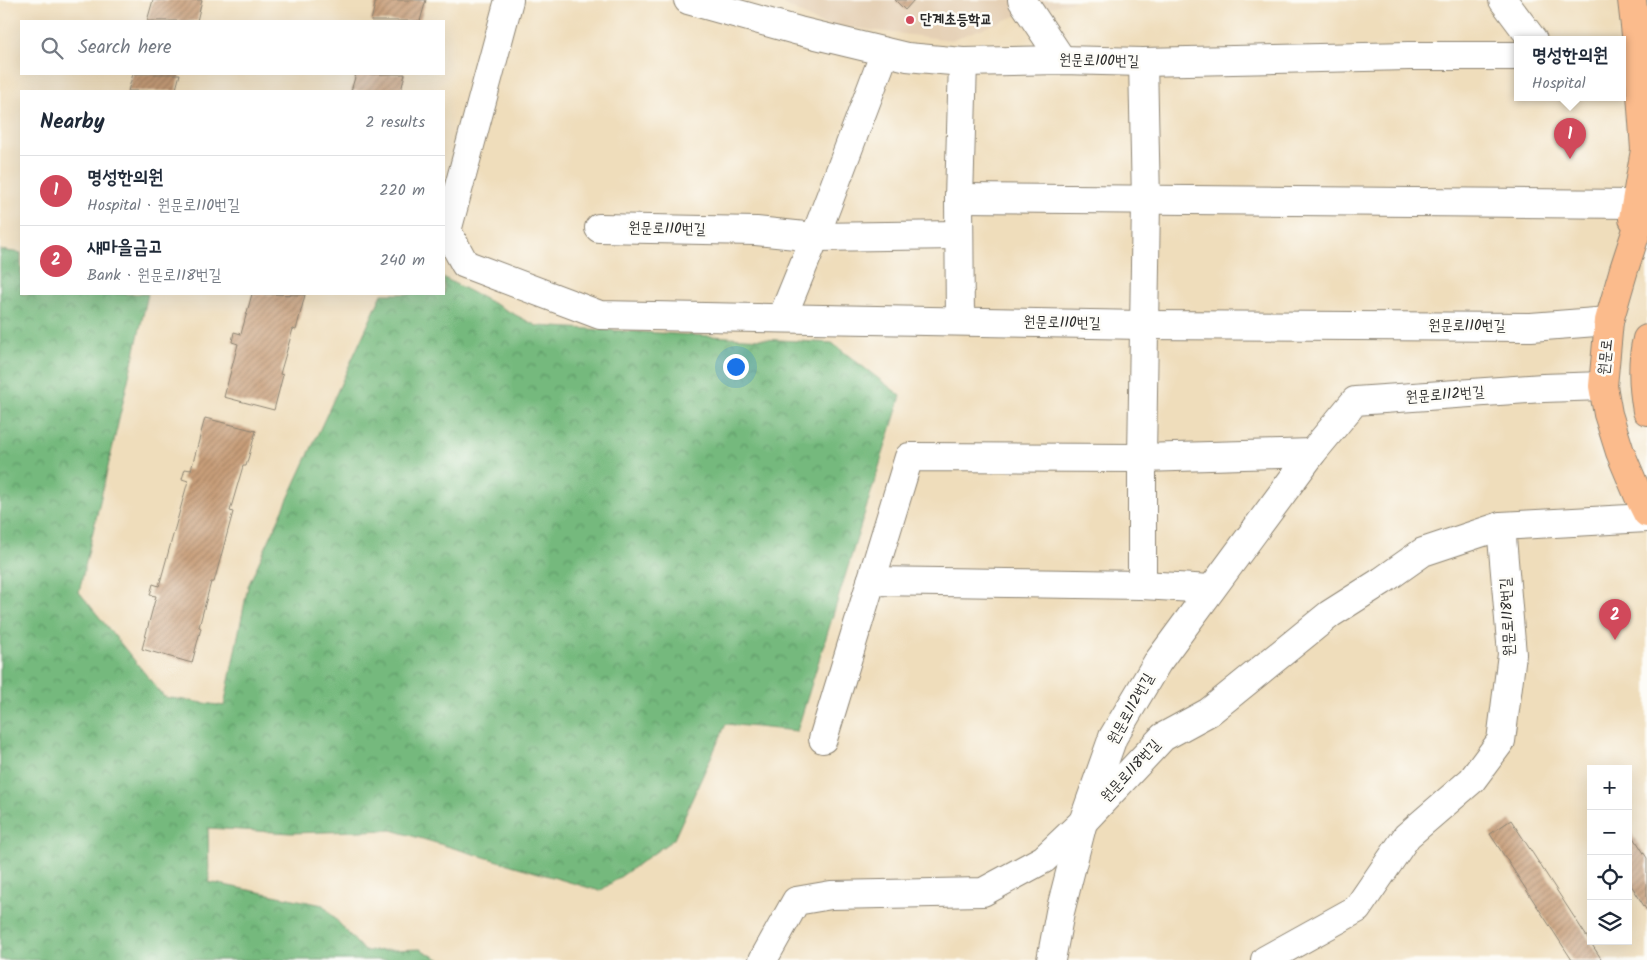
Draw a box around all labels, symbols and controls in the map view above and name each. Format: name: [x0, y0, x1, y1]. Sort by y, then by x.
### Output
place label: 단계초등학교: [920, 8, 992, 32]
marker: 단계초등학교: [904, 14, 916, 26]
search box: [20, 20, 445, 75]
text: Search here: [78, 33, 172, 63]
icon: search: [38, 34, 66, 62]
popup: [1514, 36, 1626, 101]
text: 명성한의원: [1532, 41, 1608, 71]
street label: 원문로100번길: [1059, 48, 1139, 74]
text: Hospital: [1532, 71, 1586, 96]
text: Nearby: [40, 106, 105, 139]
text: 2 results: [365, 110, 425, 135]
pin: 1: [1554, 118, 1586, 159]
text: 명성한의원: [87, 163, 163, 193]
text: 1: [54, 178, 58, 203]
text: 220 m: [379, 178, 425, 203]
text: Hospital · 원문로110번길: [87, 193, 240, 218]
street label: 원문로110번길: [628, 216, 706, 242]
text: 새마을금고: [87, 233, 163, 263]
text: 2: [51, 248, 61, 273]
text: 240 m: [380, 248, 425, 273]
text: Bank · 원문로118번길: [87, 263, 221, 288]
street label: 원문로110번길: [1023, 310, 1101, 336]
street label: 원문로110번길: [1428, 314, 1506, 338]
street label: 원문로: [1592, 338, 1620, 376]
your location: [723, 354, 749, 380]
street label: 원문로112번길: [1405, 380, 1485, 410]
street label: 원문로118번길: [1494, 577, 1522, 657]
pin: 2: [1599, 599, 1631, 640]
street label: 원문로112번길: [1101, 669, 1161, 749]
street label: 원문로118번길: [1095, 734, 1167, 808]
map controls: [1587, 765, 1632, 945]
button: +: [1587, 765, 1632, 810]
button: −: [1587, 810, 1632, 855]
button: locate: [1587, 855, 1632, 900]
button: layers: [1587, 900, 1632, 945]

